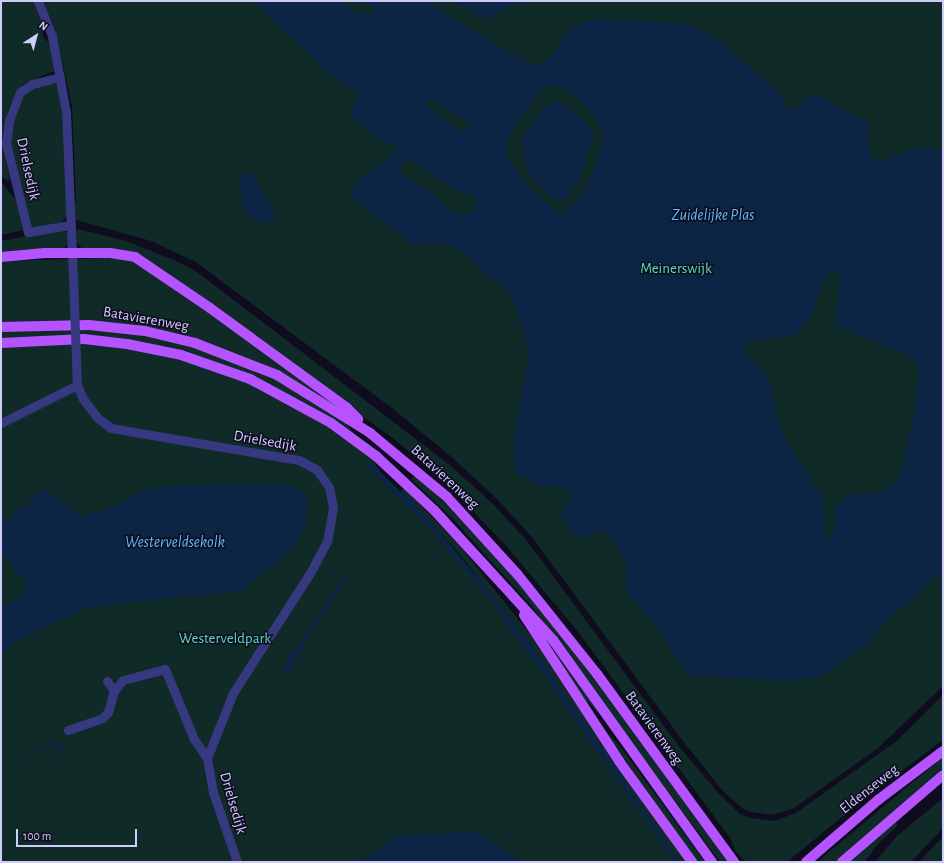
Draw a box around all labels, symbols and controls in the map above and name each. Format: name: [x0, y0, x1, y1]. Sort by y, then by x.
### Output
north arrow: [16, 16, 56, 56]
text: N: [37, 19, 50, 33]
street label: Drielsedijk: [13, 136, 43, 202]
water label: Zuidelijke Plas: [672, 205, 754, 225]
park label: Meinerswijk: [640, 260, 712, 278]
street label: Batavierenweg: [102, 303, 190, 335]
street label: Drielsedijk: [232, 427, 298, 455]
street label: Batavierenweg: [407, 441, 483, 513]
water label: Westerveldsekolk: [125, 532, 225, 552]
park label: Westerveldpark: [179, 630, 271, 648]
street label: Batavierenweg: [621, 688, 687, 768]
street label: Eldenseweg: [836, 760, 902, 818]
street label: Drielsedijk: [216, 770, 250, 836]
scale bar: [18, 821, 139, 847]
text: 100 m: [23, 830, 51, 842]

